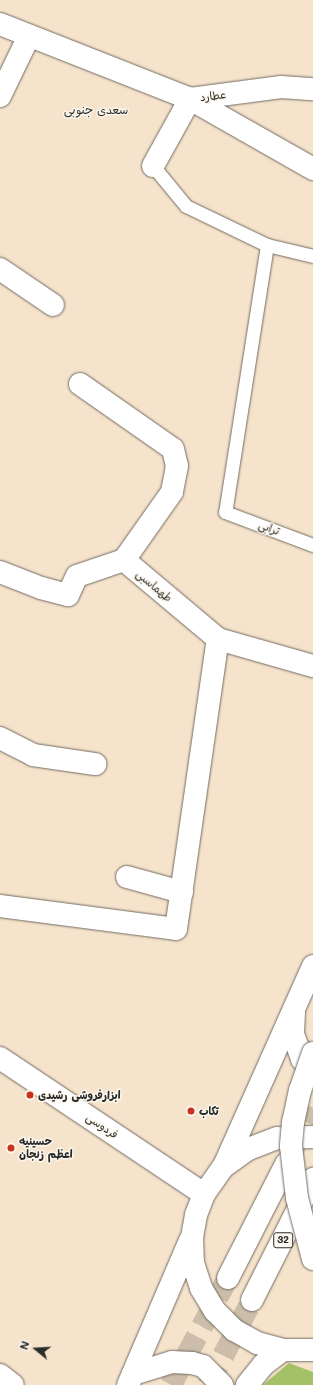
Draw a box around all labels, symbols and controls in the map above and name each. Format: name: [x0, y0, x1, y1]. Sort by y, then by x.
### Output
street label: عطارد: [199, 88, 227, 104]
district label: سعدی جنوبی: [64, 103, 128, 117]
street label: ترابی: [257, 518, 281, 538]
street label: طهماسبی: [133, 567, 175, 605]
place label: ابزارفروشی رشیدی: [38, 1088, 121, 1102]
marker: ابزارفروشی رشیدی: [25, 1090, 35, 1100]
place label: تکاب: [199, 1104, 219, 1118]
marker: تکاب: [186, 1106, 196, 1116]
street label: فردوسی: [84, 1111, 120, 1141]
place label: حسینیه اعظم زنجان: [19, 1135, 73, 1161]
marker: حسینیه اعظم زنجان: [6, 1143, 16, 1153]
road number: 32: [273, 1232, 293, 1248]
north arrow: [16, 1329, 56, 1369]
text: N: [16, 1339, 33, 1351]

